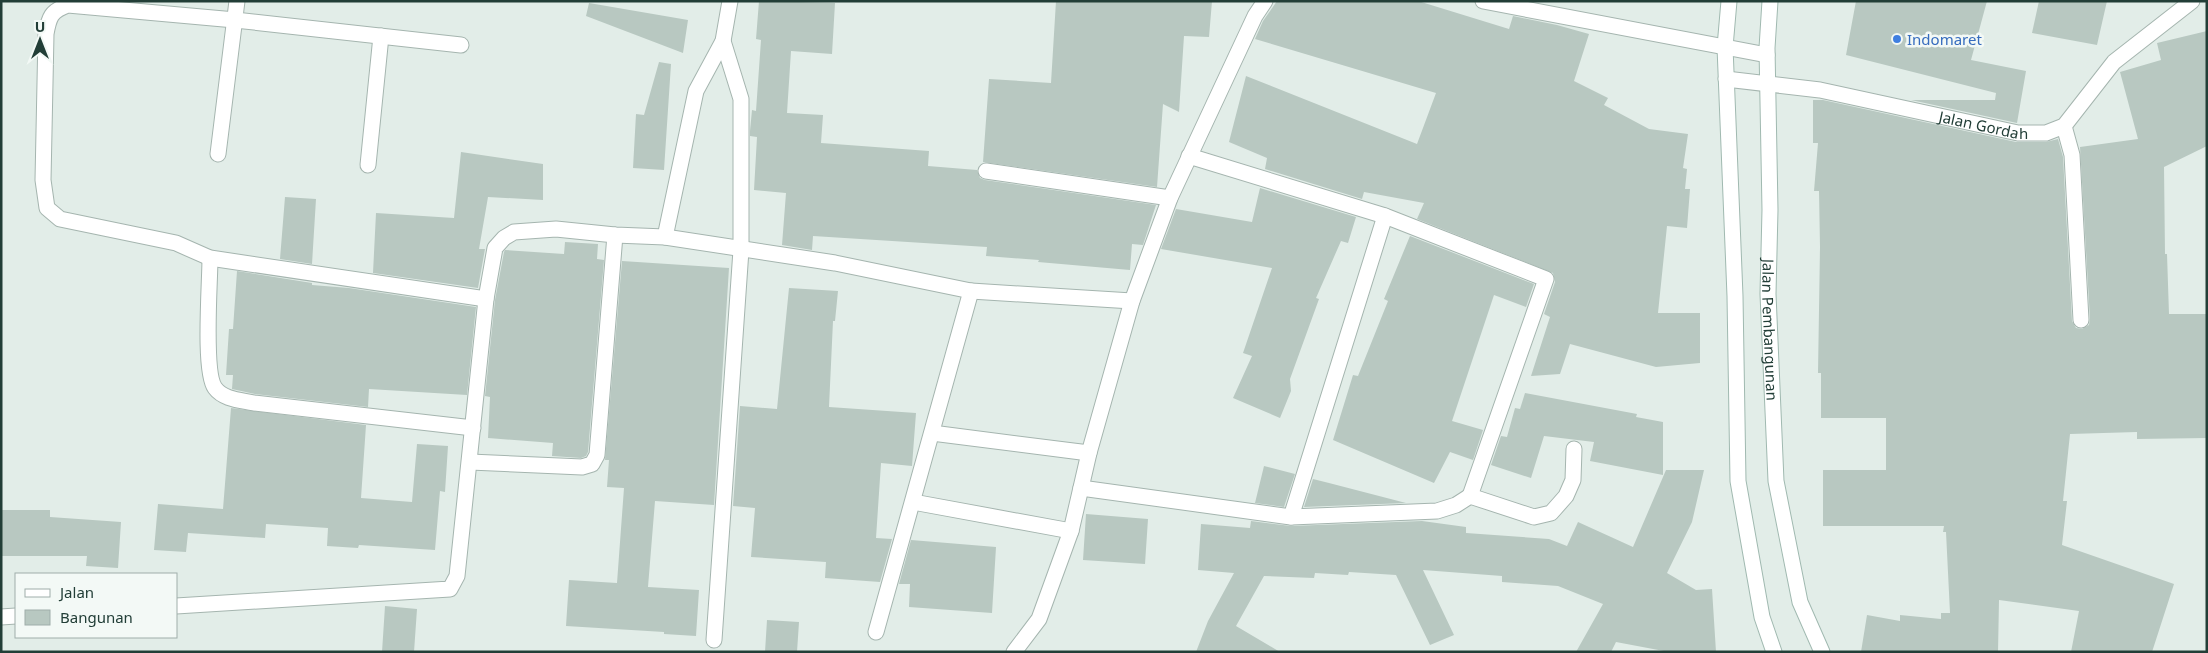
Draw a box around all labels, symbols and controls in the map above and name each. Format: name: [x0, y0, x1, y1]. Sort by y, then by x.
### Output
north arrow: [15, 15, 65, 65]
text: U: [35, 17, 45, 36]
place label: Indomaret: [1907, 29, 1982, 49]
marker: Indomaret: [1891, 33, 1903, 45]
street label: Jalan Gordah: [1935, 106, 2028, 143]
street label: Jalan Pembangunan: [1758, 257, 1783, 401]
legend: [15, 573, 178, 638]
text: Jalan: [58, 582, 94, 602]
text: Bangunan: [60, 607, 133, 627]

